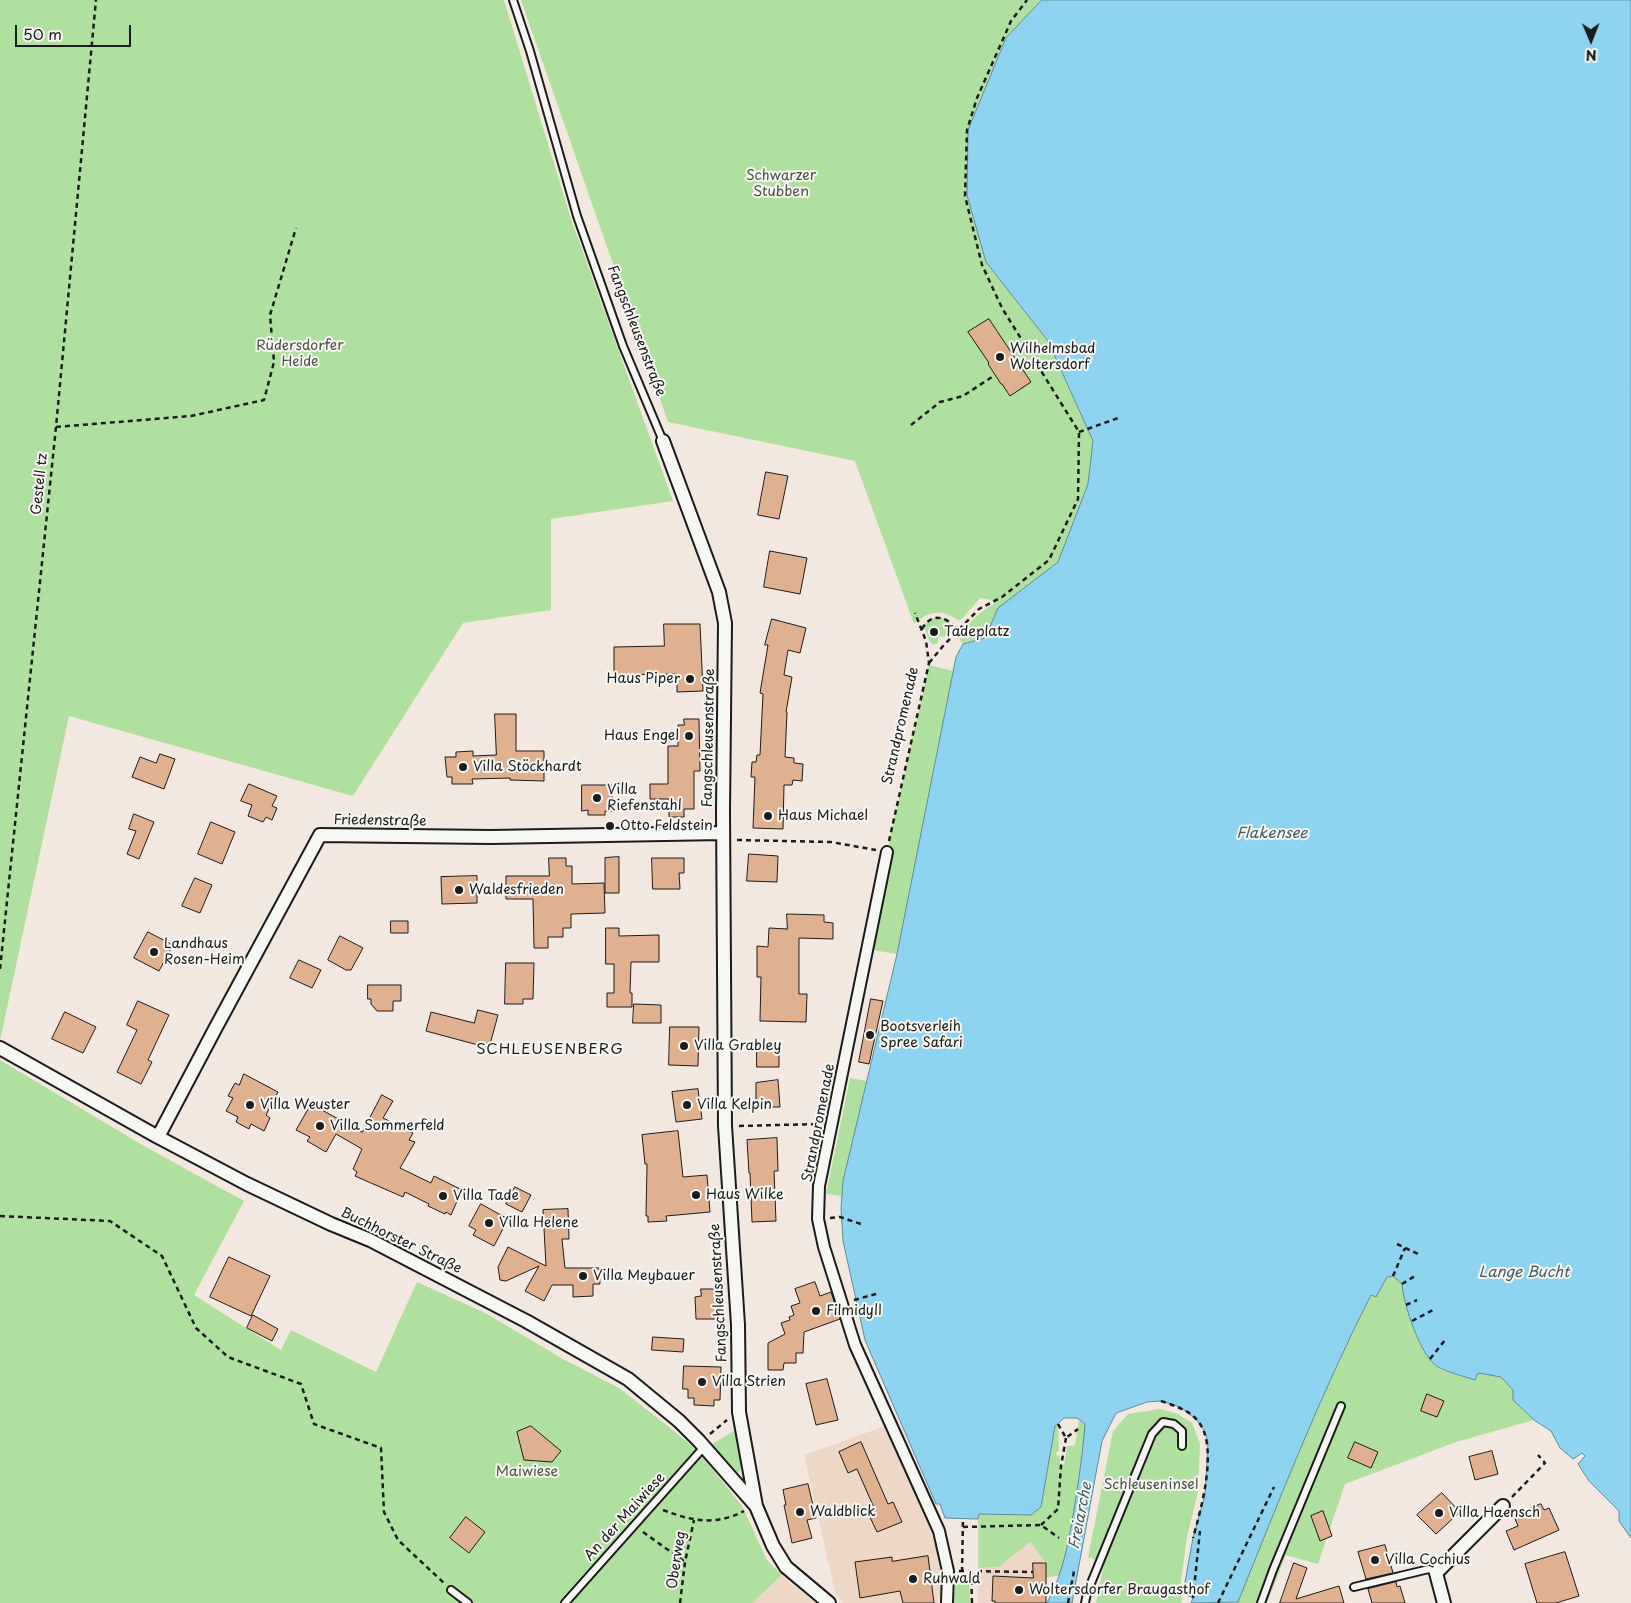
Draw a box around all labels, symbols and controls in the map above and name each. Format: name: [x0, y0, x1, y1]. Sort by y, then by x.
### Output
scale bar: [18, 15, 134, 47]
north arrow: [1566, 15, 1616, 65]
text: 50 m: [23, 22, 62, 45]
text: N: [1586, 45, 1597, 66]
park label: Schwarzer Stubben: [746, 168, 816, 200]
street label: Fangschleusenstraße: [603, 263, 669, 399]
park label: Rüdersdorfer Heide: [256, 338, 344, 371]
place label: Wilhelmsbad Woltersdorf: [1010, 341, 1095, 374]
marker: Wilhelmsbad Woltersdorf: [994, 351, 1006, 363]
street label: Gestell tz: [28, 452, 52, 516]
place label: Tadeplatz: [944, 624, 1009, 640]
marker: Tadeplatz: [928, 626, 940, 638]
street label: Strandpromenade: [879, 665, 923, 787]
street label: Fangschleusenstraße: [699, 668, 719, 808]
place label: Haus Piper: [607, 671, 680, 687]
marker: Haus Piper: [684, 673, 696, 685]
place label: Haus Engel: [604, 728, 679, 744]
marker: Haus Engel: [683, 730, 695, 742]
place label: Villa Stöckhardt: [473, 759, 582, 775]
marker: Villa Stöckhardt: [457, 761, 469, 773]
place label: Villa Riefenstahl: [607, 782, 682, 814]
marker: Villa Riefenstahl: [591, 792, 603, 804]
place label: Haus Michael: [778, 808, 868, 824]
marker: Haus Michael: [762, 810, 774, 822]
street label: Friedenstraße: [333, 812, 427, 830]
place label: Otto Feldstein: [620, 818, 713, 834]
marker: Otto Feldstein: [604, 820, 616, 832]
water label: Flakensee: [1236, 825, 1308, 843]
place label: Waldesfrieden: [469, 882, 564, 898]
marker: Waldesfrieden: [453, 884, 465, 896]
place label: Landhaus Rosen-Heim: [164, 936, 245, 969]
marker: Landhaus Rosen-Heim: [148, 946, 160, 958]
place label: Bootsverleih Spree Safari: [880, 1019, 963, 1052]
marker: Bootsverleih Spree Safari: [864, 1029, 876, 1041]
place label: Villa Grabley: [694, 1038, 781, 1054]
marker: Villa Grabley: [678, 1040, 690, 1052]
district label: SCHLEUSENBERG: [475, 1041, 625, 1059]
street label: Strandpromenade: [799, 1062, 839, 1184]
place label: Villa Weuster: [260, 1097, 350, 1113]
place label: Villa Kelpin: [697, 1097, 772, 1113]
marker: Villa Weuster: [244, 1099, 256, 1111]
marker: Villa Kelpin: [681, 1099, 693, 1111]
place label: Villa Sommerfeld: [330, 1118, 445, 1134]
marker: Villa Sommerfeld: [314, 1120, 326, 1132]
place label: Haus Wilke: [706, 1187, 784, 1203]
place label: Villa Tade: [453, 1188, 519, 1204]
marker: Haus Wilke: [690, 1189, 702, 1201]
marker: Villa Tade: [437, 1190, 449, 1202]
street label: Buchhorster Straße: [338, 1204, 464, 1278]
place label: Villa Helene: [499, 1215, 579, 1231]
marker: Villa Helene: [483, 1217, 495, 1229]
street label: Fangschleusenstraße: [707, 1223, 731, 1363]
water label: Lange Bucht: [1479, 1264, 1569, 1282]
place label: Villa Meybauer: [593, 1268, 695, 1284]
marker: Villa Meybauer: [577, 1270, 589, 1282]
place label: Filmidyll: [826, 1303, 882, 1319]
marker: Filmidyll: [810, 1305, 822, 1317]
place label: Villa Strien: [712, 1374, 786, 1390]
marker: Villa Strien: [696, 1376, 708, 1388]
park label: Maiwiese: [496, 1464, 558, 1480]
street label: An der Maiwiese: [581, 1470, 669, 1564]
park label: Schleuseninsel: [1104, 1477, 1198, 1493]
water label: Freiarche: [1066, 1481, 1096, 1551]
place label: Waldblick: [810, 1504, 876, 1520]
place label: Villa Haensch: [1449, 1505, 1540, 1521]
marker: Waldblick: [794, 1506, 806, 1518]
marker: Villa Haensch: [1433, 1507, 1445, 1519]
street label: Oberweg: [664, 1530, 690, 1590]
place label: Villa Cochius: [1385, 1552, 1470, 1568]
marker: Villa Cochius: [1369, 1554, 1381, 1566]
place label: Ruhwald: [923, 1571, 980, 1587]
marker: Ruhwald: [907, 1573, 919, 1585]
place label: Woltersdorfer Braugasthof: [1029, 1582, 1210, 1598]
marker: Woltersdorfer Braugasthof: [1013, 1584, 1025, 1596]

